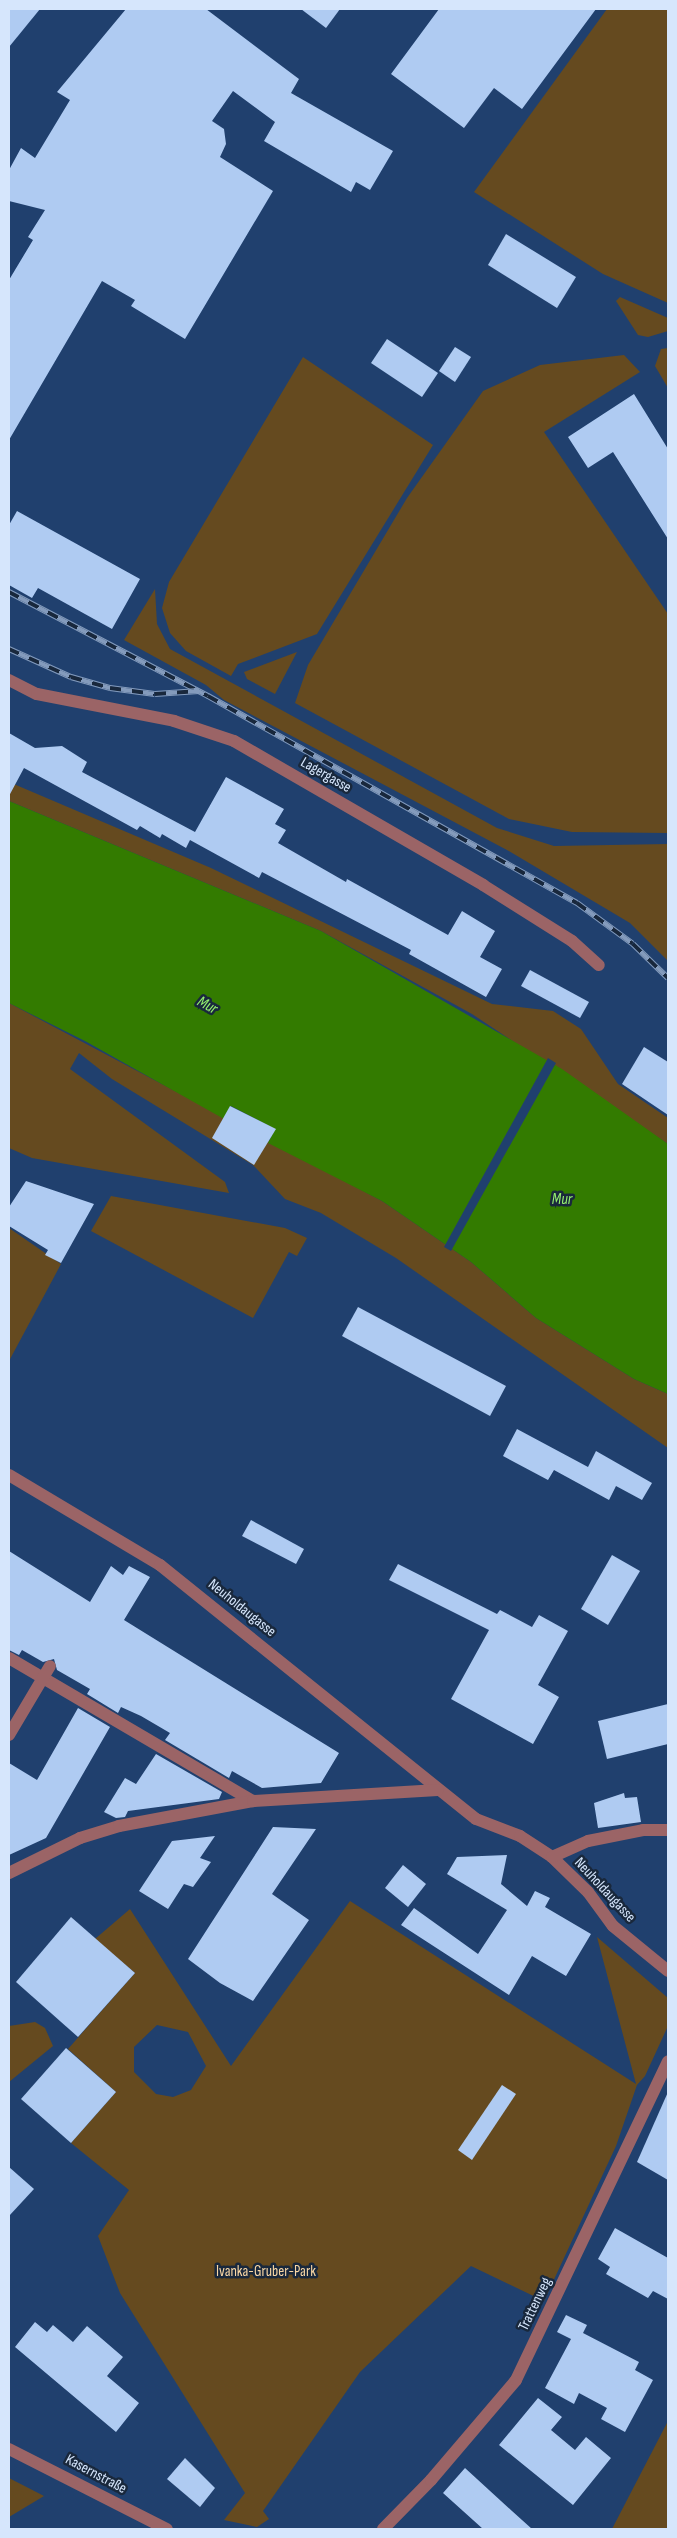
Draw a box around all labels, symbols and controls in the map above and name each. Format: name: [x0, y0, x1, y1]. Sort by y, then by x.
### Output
street label: Lagergasse: [298, 753, 354, 797]
water label: Mur: [193, 993, 221, 1019]
water label: Mur: [552, 1190, 572, 1210]
street label: Neuholdaugasse: [205, 1575, 279, 1641]
street label: Neuholdaugasse: [570, 1854, 640, 1926]
park label: Ivanka-Gruber-Park: [216, 2263, 316, 2281]
street label: Trattenweg: [514, 2275, 556, 2333]
street label: Kasernstraße: [62, 2450, 130, 2498]

